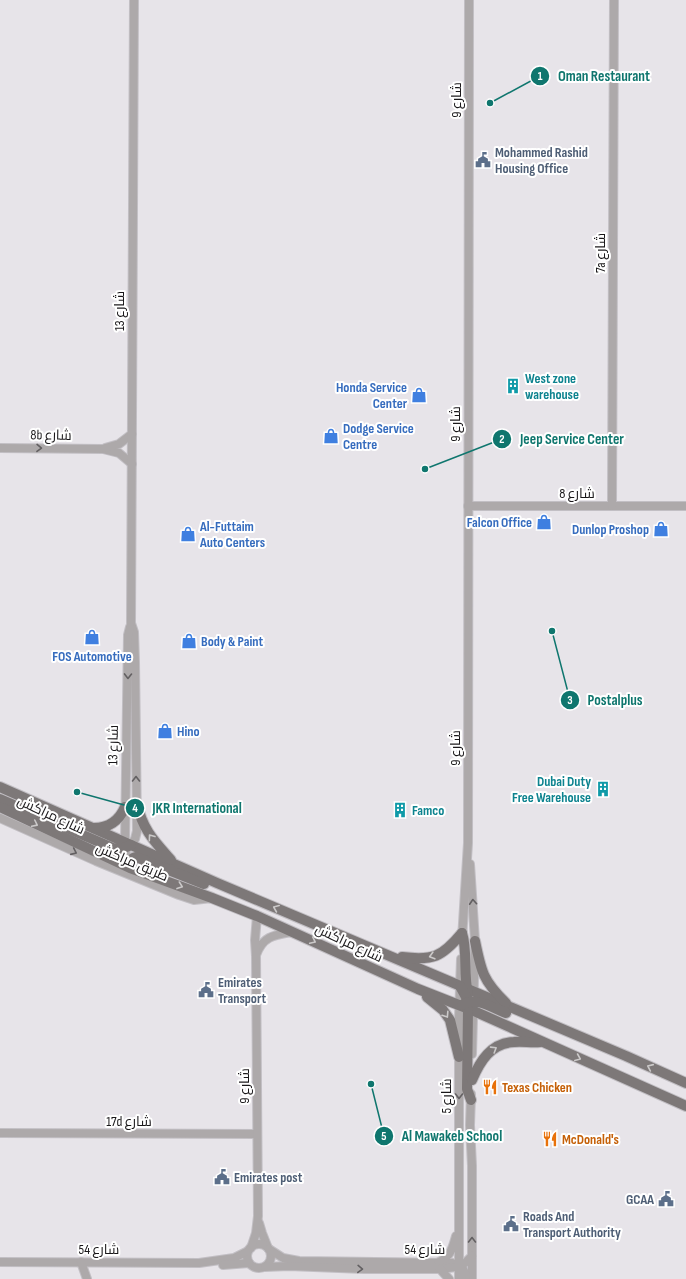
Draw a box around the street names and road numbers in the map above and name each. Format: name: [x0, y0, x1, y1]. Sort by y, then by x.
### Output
street label: شارع 9: [448, 82, 465, 118]
street label: 7a شارع: [592, 233, 609, 273]
street label: شارع 13: [111, 291, 128, 331]
street label: شارع 9: [447, 406, 464, 442]
street label: 8b شارع: [30, 426, 72, 444]
street label: شارع 8: [559, 485, 595, 502]
street label: شارع 13: [104, 725, 122, 765]
street label: شارع 9: [447, 730, 464, 766]
street label: شارع مراكش: [15, 792, 87, 838]
street label: طريق مراكش: [93, 839, 171, 885]
street label: شارع مراكش: [313, 920, 385, 966]
street label: شارع 9: [236, 1068, 253, 1104]
street label: شارع 5: [438, 1079, 455, 1113]
street label: 17d شارع: [106, 1113, 152, 1130]
street label: شارع 54: [79, 1241, 119, 1258]
street label: شارع 54: [405, 1241, 445, 1258]

